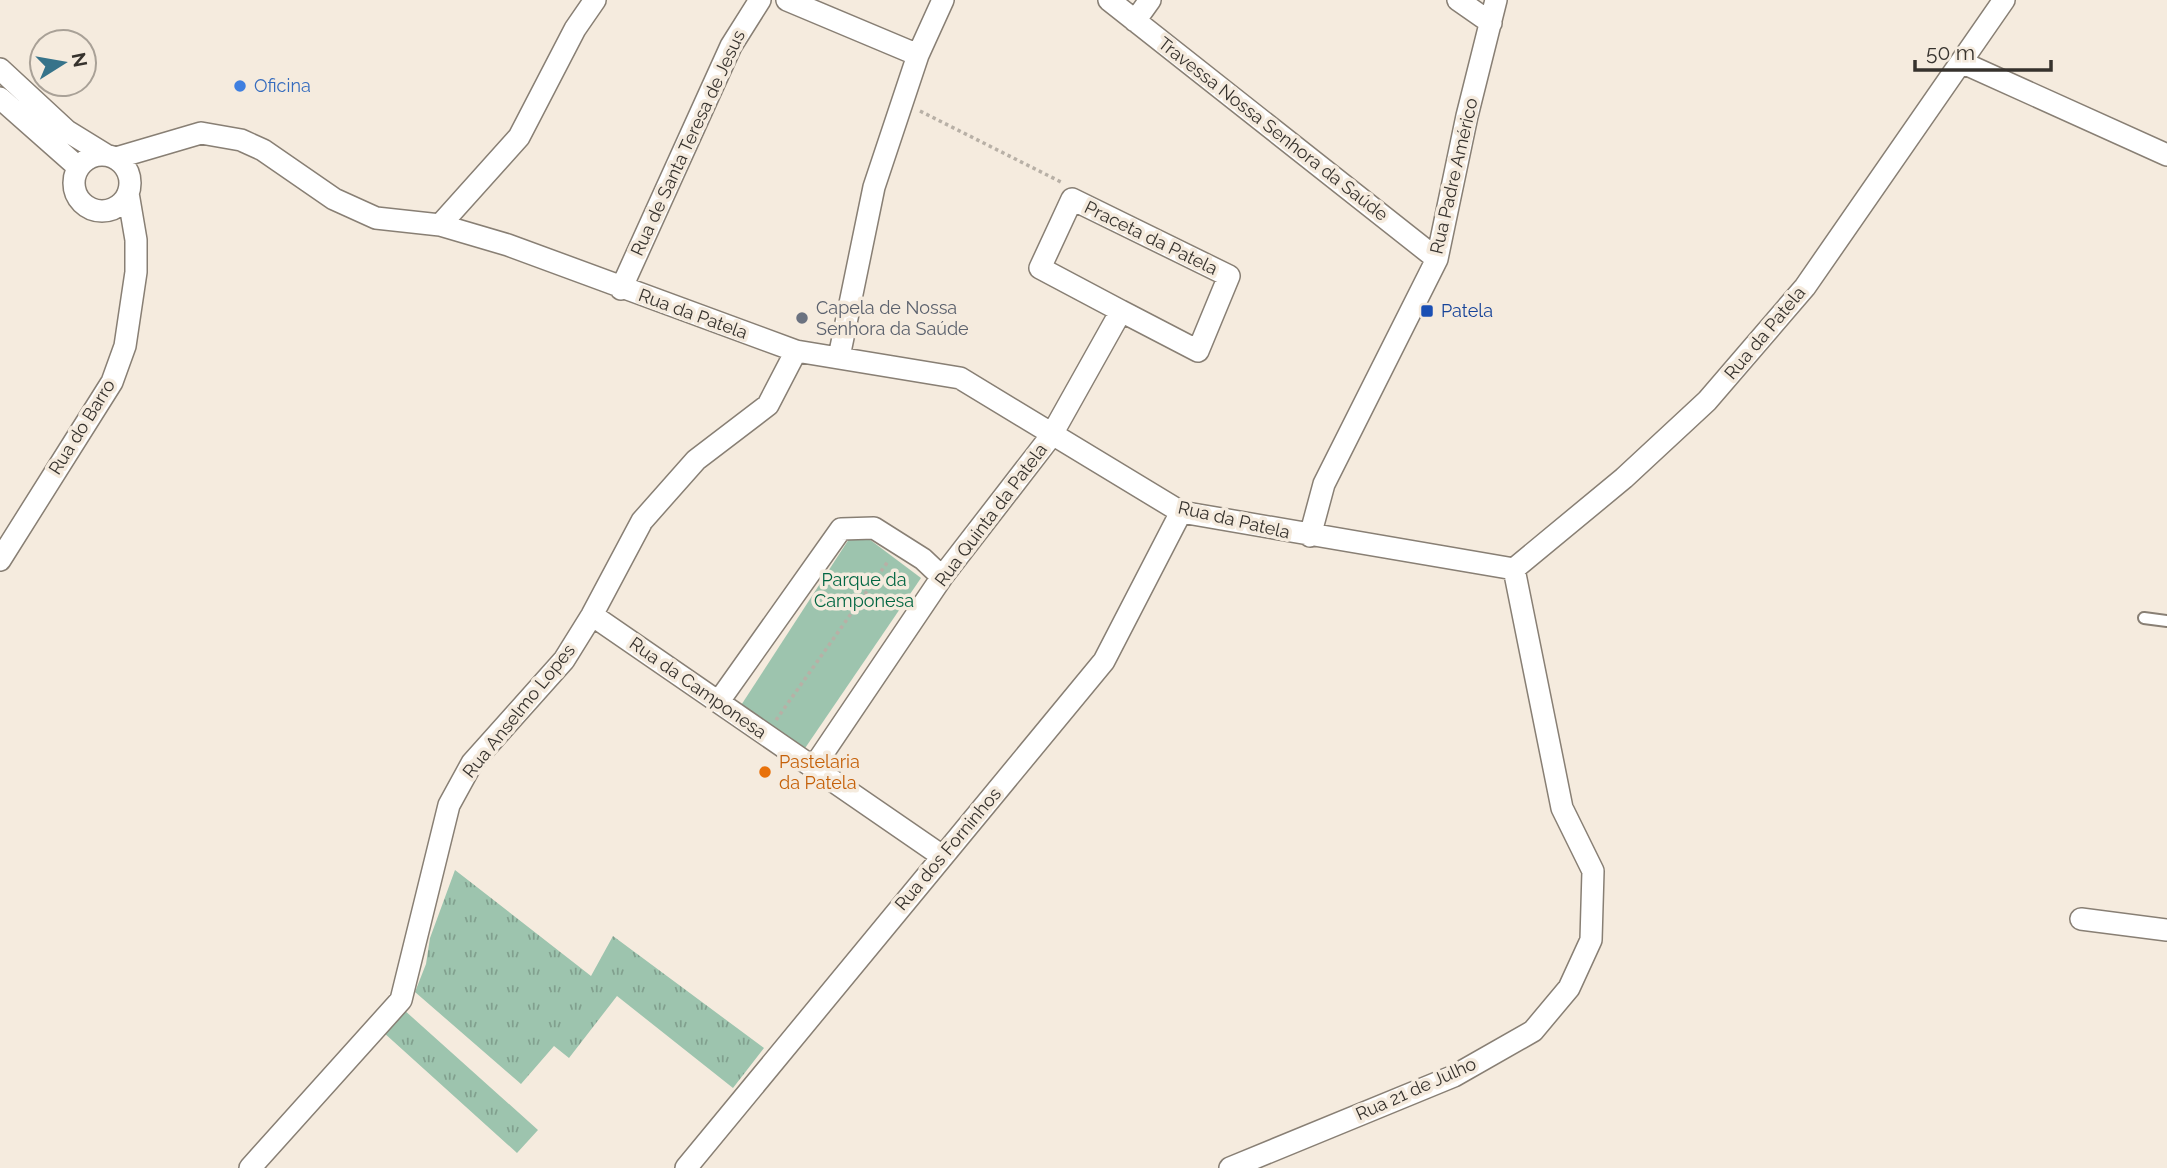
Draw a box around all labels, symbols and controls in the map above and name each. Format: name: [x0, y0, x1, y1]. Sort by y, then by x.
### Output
street label: Rua de Santa Teresa de Jesus: [626, 26, 749, 259]
north arrow: [28, 28, 98, 98]
scale bar: [1915, 28, 2052, 72]
street label: Travessa Nossa Senhora da Saúde: [1154, 32, 1393, 225]
text: 50 m: [1926, 40, 1975, 65]
text: N: [68, 51, 92, 69]
place label: Oficina: [254, 75, 311, 96]
marker: Oficina: [232, 78, 248, 94]
street label: Rua Padre Américo: [1425, 96, 1482, 256]
street label: Praceta da Patela: [1081, 196, 1221, 279]
street label: Rua da Patela: [1720, 282, 1809, 383]
street label: Rua da Patela: [636, 284, 750, 343]
place label: Capela de Nossa Senhora da Saúde: [816, 297, 969, 339]
place label: Patela: [1441, 300, 1493, 321]
marker: Patela: [1419, 303, 1435, 319]
marker: Capela de Nossa Senhora da Saúde: [794, 310, 810, 326]
street label: Rua do Barro: [44, 375, 119, 478]
street label: Rua Quinta da Patela: [930, 439, 1051, 590]
street label: Rua da Patela: [1176, 496, 1292, 543]
park label: Parque da Camponesa: [814, 569, 914, 611]
street label: Rua da Camponesa: [626, 632, 771, 743]
street label: Rua Anselmo Lopes: [458, 639, 579, 782]
place label: Pastelaria da Patela: [779, 751, 860, 793]
marker: Pastelaria da Patela: [757, 764, 773, 780]
street label: Rua dos Forninhos: [890, 783, 1005, 914]
street label: Rua 21 de Julho: [1352, 1052, 1480, 1124]

